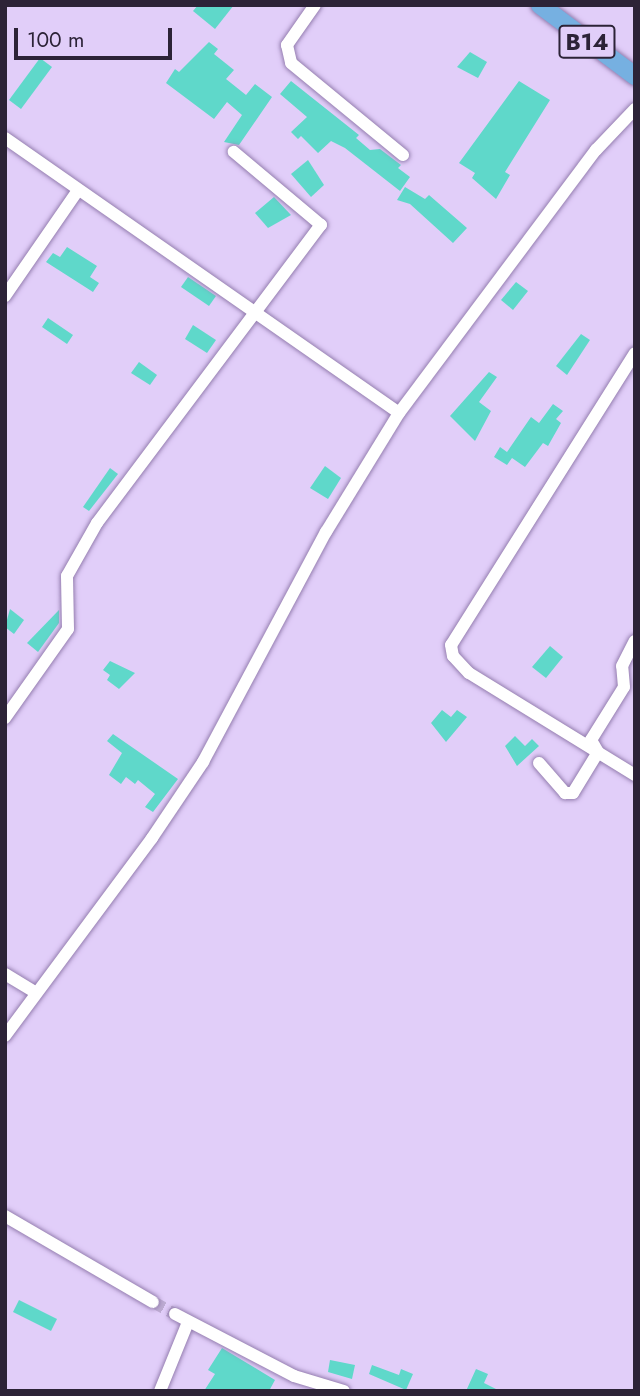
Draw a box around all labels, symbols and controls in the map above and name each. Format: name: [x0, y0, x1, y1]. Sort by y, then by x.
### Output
scale bar: [18, 14, 175, 58]
road number: B14: [557, 22, 617, 61]
text: 100 m: [27, 25, 84, 55]

